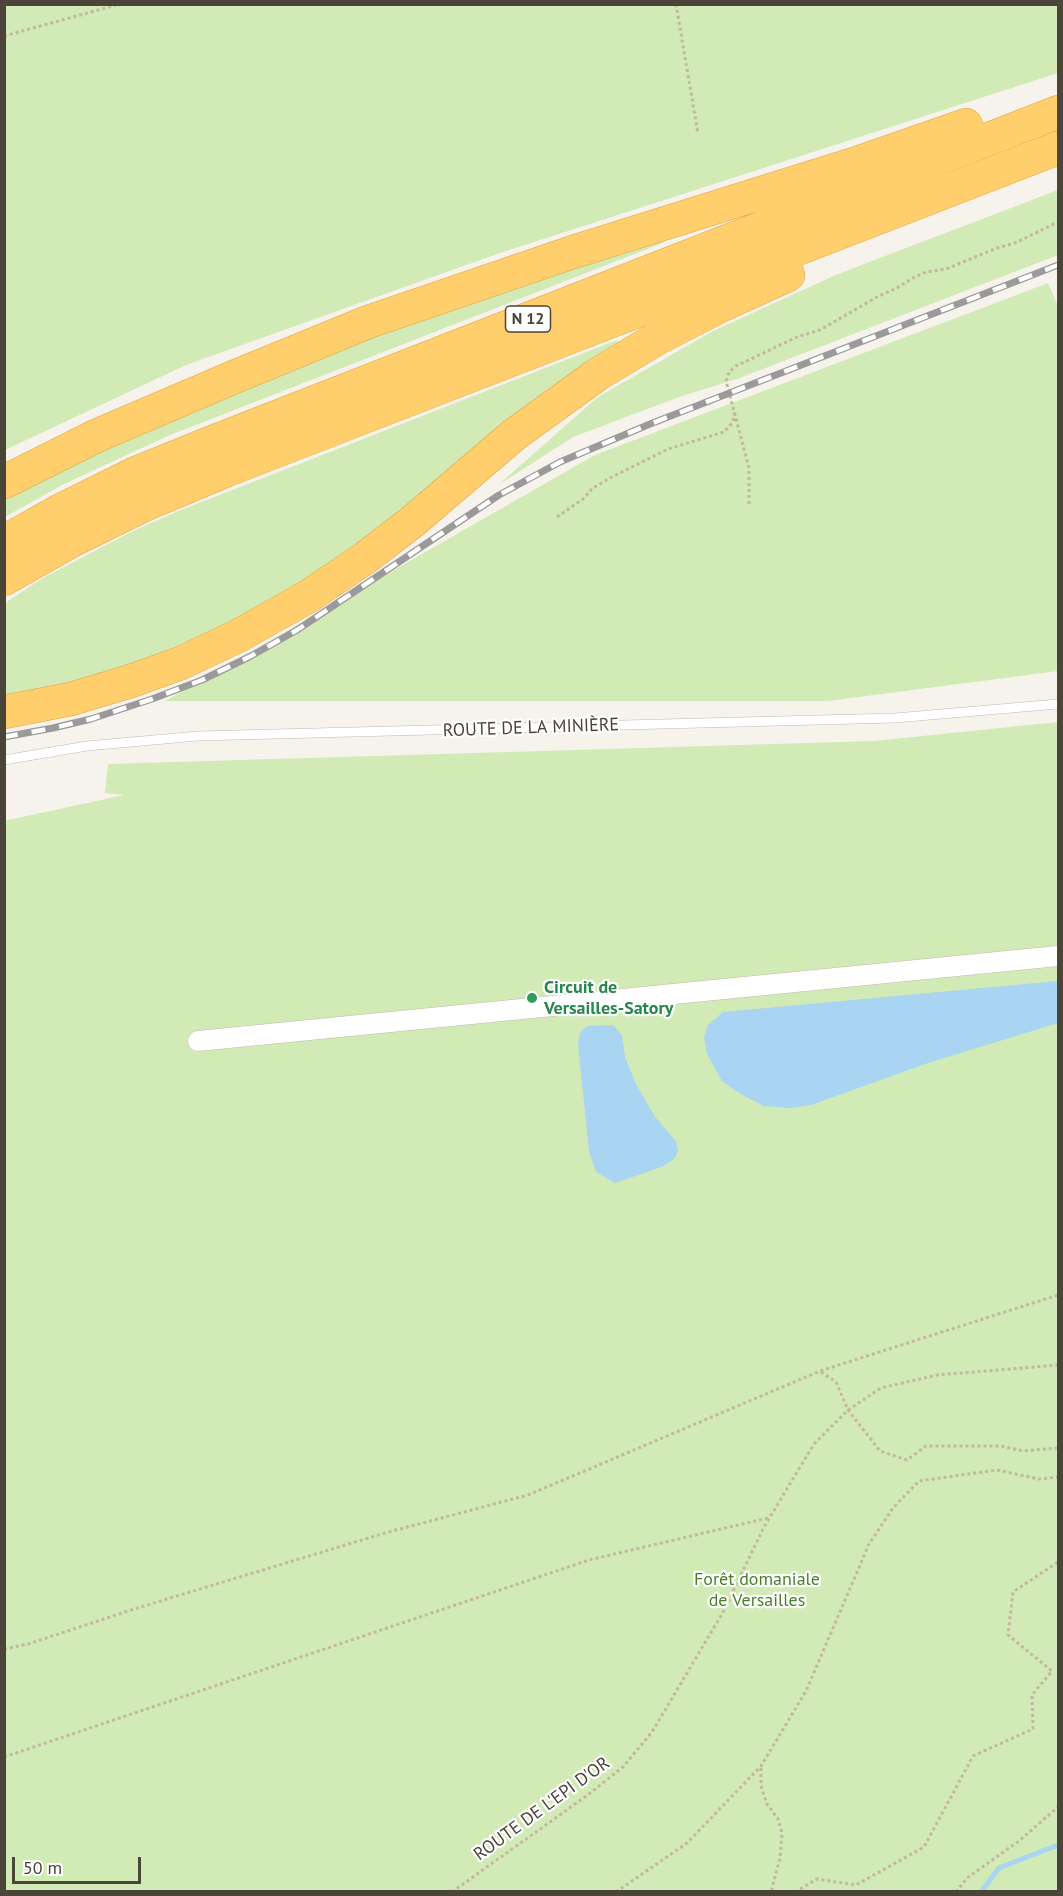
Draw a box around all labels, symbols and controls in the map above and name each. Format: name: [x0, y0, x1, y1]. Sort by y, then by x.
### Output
road number: N 12: [506, 306, 550, 332]
street label: ROUTE DE LA MINIÈRE: [443, 714, 619, 742]
place label: Circuit de Versailles-Satory: [544, 977, 673, 1020]
marker: Circuit de Versailles-Satory: [525, 991, 539, 1005]
park label: Forêt domaniale de Versailles: [694, 1569, 820, 1612]
street label: ROUTE DE L'EPI D'OR: [470, 1752, 614, 1866]
scale bar: [15, 1845, 144, 1883]
text: 50 m: [23, 1856, 62, 1879]

